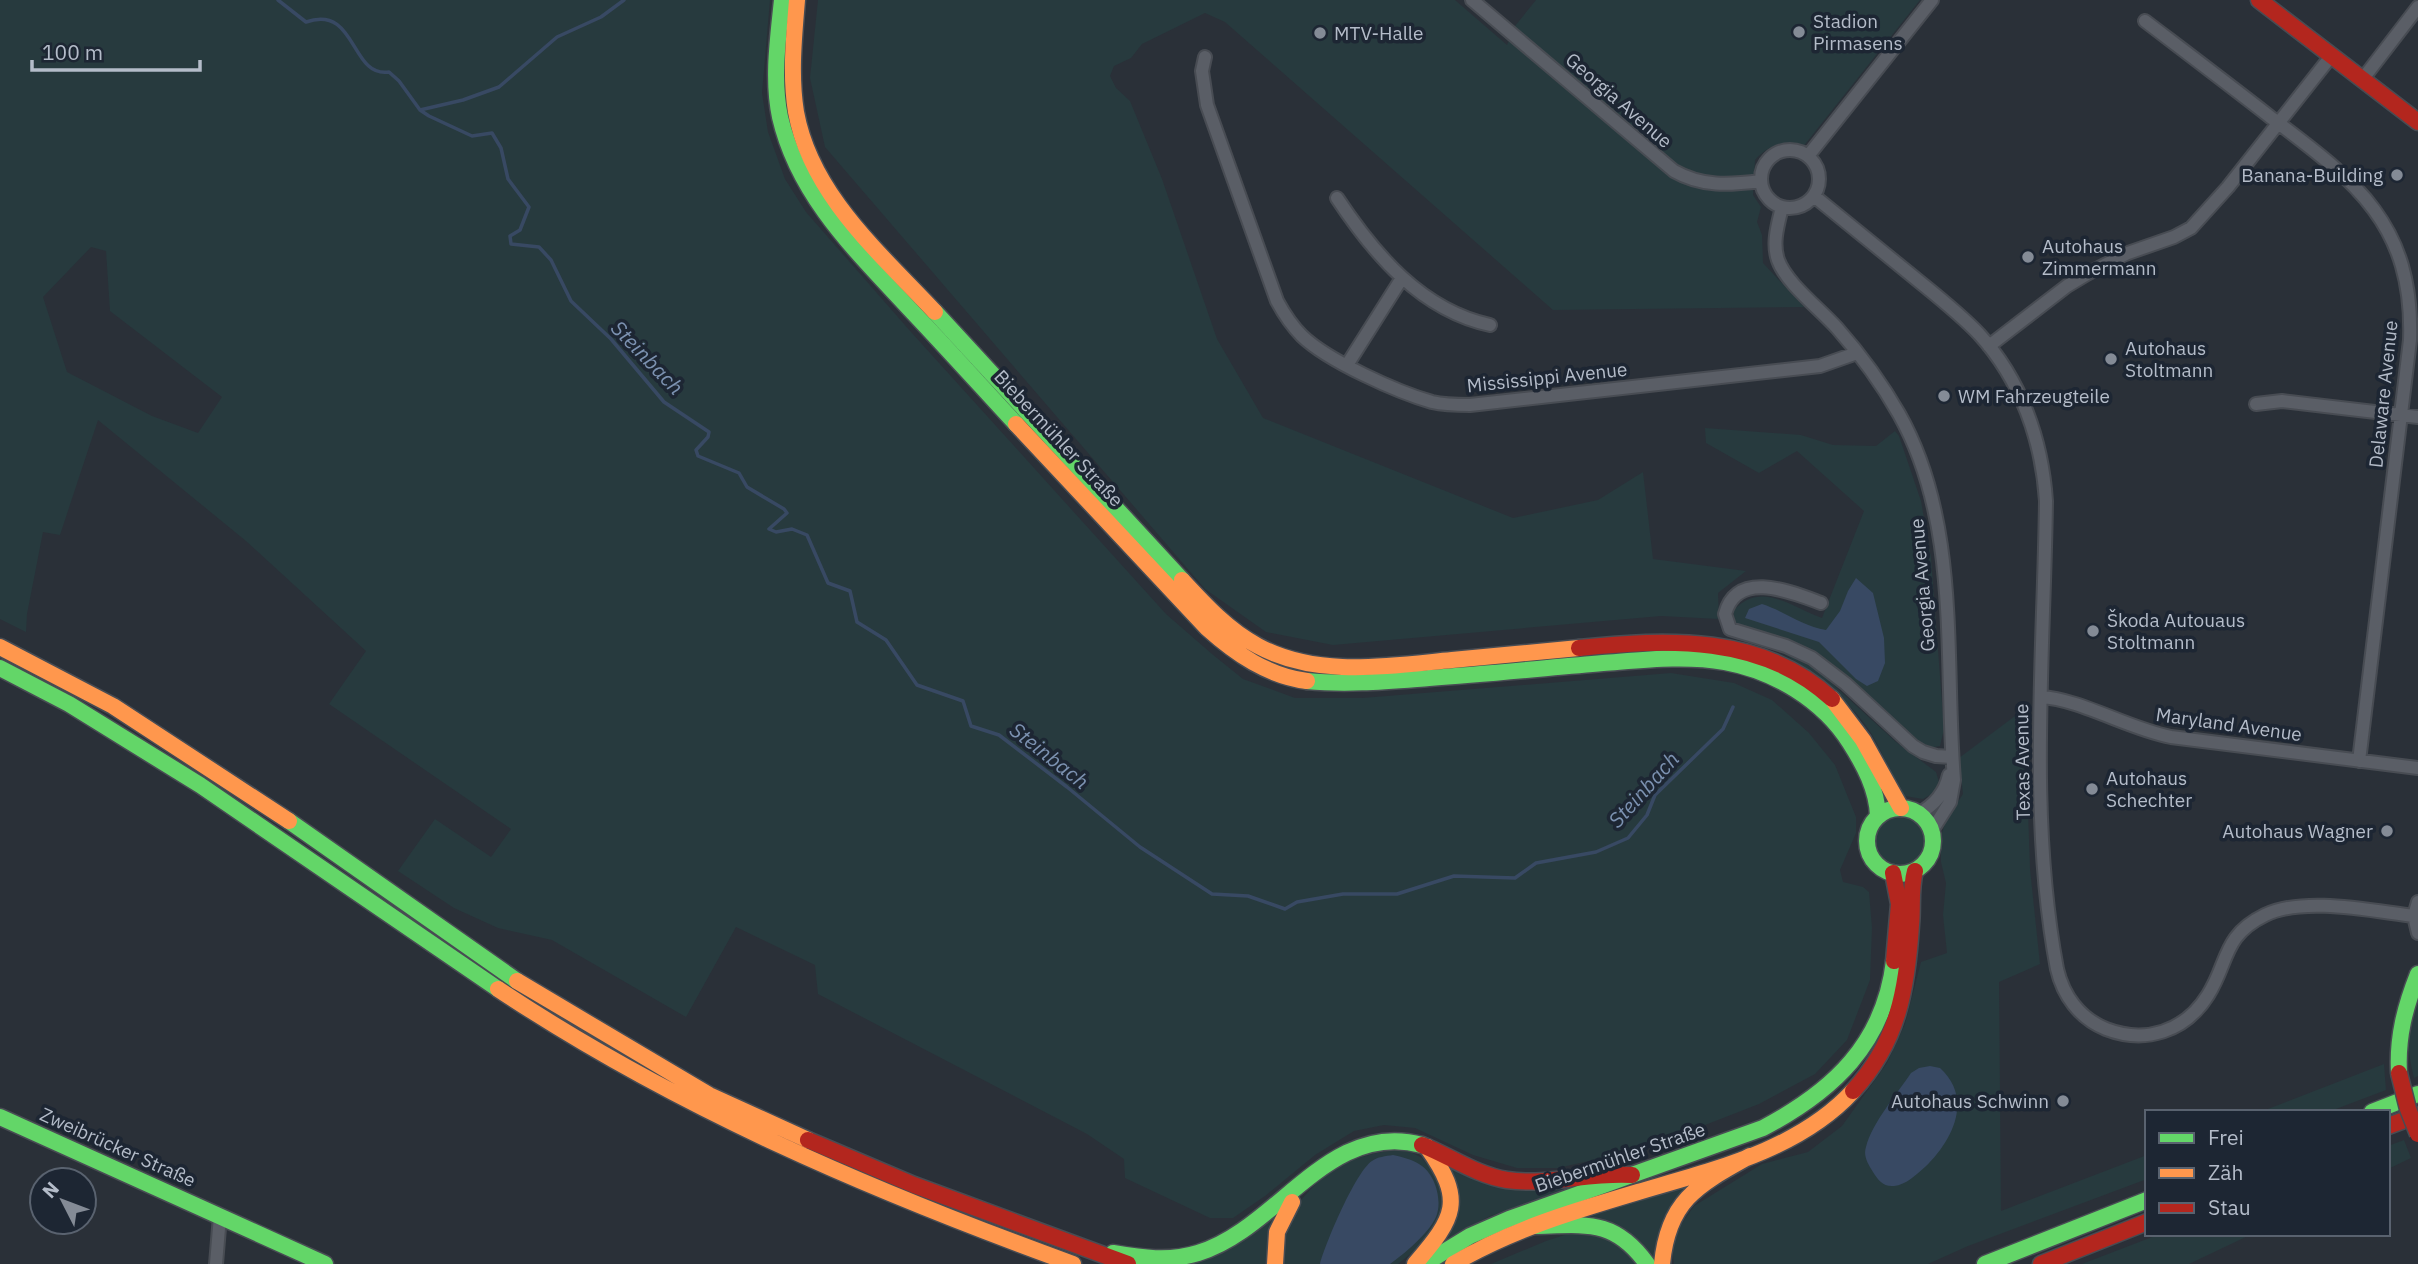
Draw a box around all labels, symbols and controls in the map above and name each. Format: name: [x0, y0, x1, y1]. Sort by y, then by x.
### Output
place label: Stadion Pirmasens: [1813, 9, 1903, 55]
place label: MTV-Halle: [1334, 21, 1423, 45]
marker: Stadion Pirmasens: [1791, 24, 1807, 40]
marker: MTV-Halle: [1312, 25, 1328, 41]
scale bar: [32, 28, 200, 72]
text: 100 m: [42, 38, 103, 66]
street label: Georgia Avenue: [1561, 47, 1677, 153]
place label: Banana-Building: [2241, 163, 2383, 187]
marker: Banana-Building: [2389, 167, 2405, 183]
place label: Autohaus Zimmermann: [2042, 234, 2157, 280]
marker: Autohaus Zimmermann: [2020, 249, 2036, 265]
water label: Steinbach: [605, 314, 690, 401]
street label: Delaware Avenue: [2363, 319, 2403, 469]
place label: Autohaus Stoltmann: [2125, 336, 2213, 382]
marker: Autohaus Stoltmann: [2103, 351, 2119, 367]
street label: Mississippi Avenue: [1466, 357, 1628, 397]
street label: Biebermühler Straße: [989, 365, 1129, 511]
place label: WM Fahrzeugteile: [1958, 384, 2110, 408]
marker: WM Fahrzeugteile: [1936, 388, 1952, 404]
street label: Georgia Avenue: [1904, 517, 1940, 653]
place label: Škoda Autouaus Stoltmann: [2107, 608, 2245, 654]
marker: Škoda Autouaus Stoltmann: [2085, 623, 2101, 639]
street label: Maryland Avenue: [2154, 702, 2304, 746]
street label: Texas Avenue: [2009, 703, 2035, 821]
water label: Steinbach: [1004, 715, 1095, 795]
water label: Steinbach: [1602, 745, 1685, 833]
place label: Autohaus Schechter: [2106, 766, 2192, 812]
marker: Autohaus Schechter: [2084, 781, 2100, 797]
place label: Autohaus Wagner: [2222, 819, 2373, 843]
marker: Autohaus Wagner: [2379, 823, 2395, 839]
place label: Autohaus Schwinn: [1891, 1089, 2049, 1113]
marker: Autohaus Schwinn: [2055, 1093, 2071, 1109]
street label: Zweibrücker Straße: [36, 1102, 200, 1192]
legend: [2145, 1110, 2390, 1236]
street label: Biebermühler Straße: [1532, 1117, 1708, 1197]
text: Frei: [2208, 1123, 2244, 1151]
text: Zäh: [2208, 1158, 2243, 1186]
north arrow: [28, 1166, 98, 1236]
text: N: [37, 1176, 64, 1203]
text: Stau: [2208, 1193, 2251, 1221]

